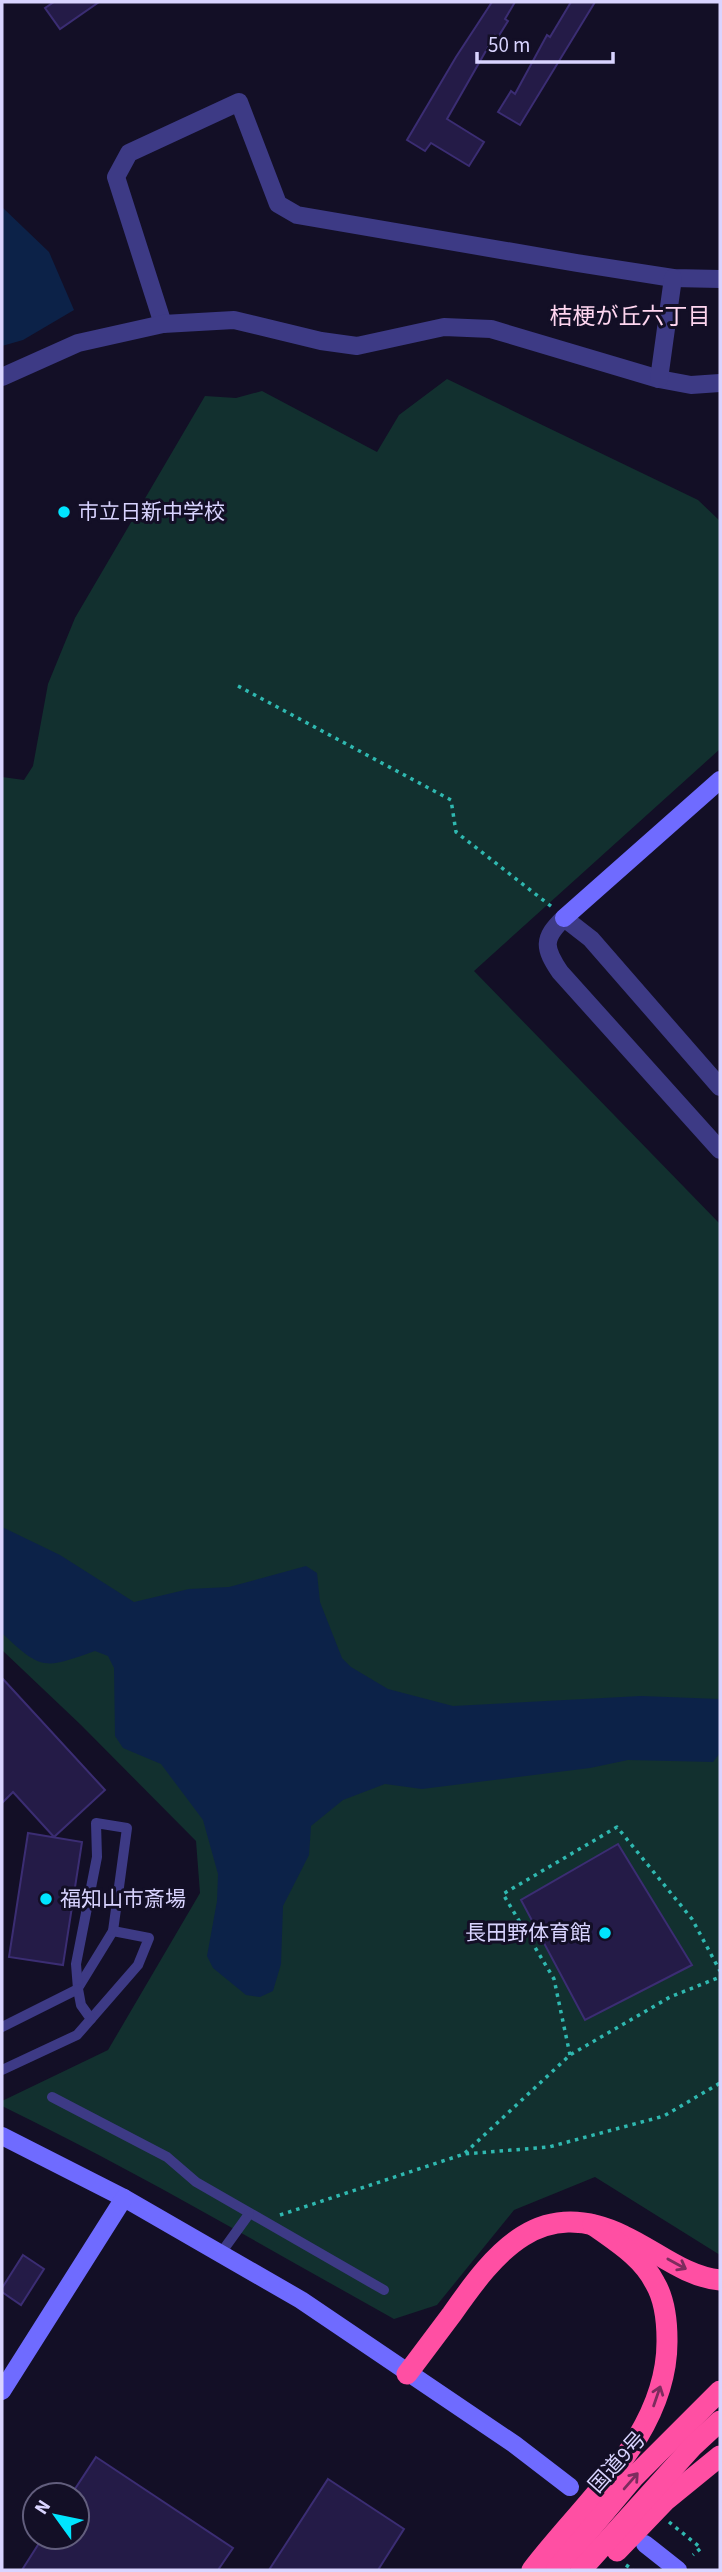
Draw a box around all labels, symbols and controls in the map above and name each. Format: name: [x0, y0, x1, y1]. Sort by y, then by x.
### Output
scale bar: [477, 21, 614, 65]
text: 50 m: [488, 30, 530, 60]
district label: 桔梗が丘六丁目: [550, 300, 711, 333]
place label: 市立日新中学校: [78, 497, 225, 527]
marker: 市立日新中学校: [56, 504, 72, 520]
place label: 福知山市斎場: [60, 1884, 186, 1914]
marker: 福知山市斎場: [38, 1891, 54, 1907]
place label: 長田野体育館: [465, 1918, 591, 1948]
marker: 長田野体育館: [597, 1925, 613, 1941]
one-way arrow: [666, 2257, 686, 2271]
one-way arrow: [651, 2386, 664, 2408]
street label: 国道9号: [581, 2425, 653, 2499]
one-way arrow: [623, 2472, 639, 2490]
north arrow: [21, 2481, 91, 2551]
text: N: [28, 2495, 58, 2520]

